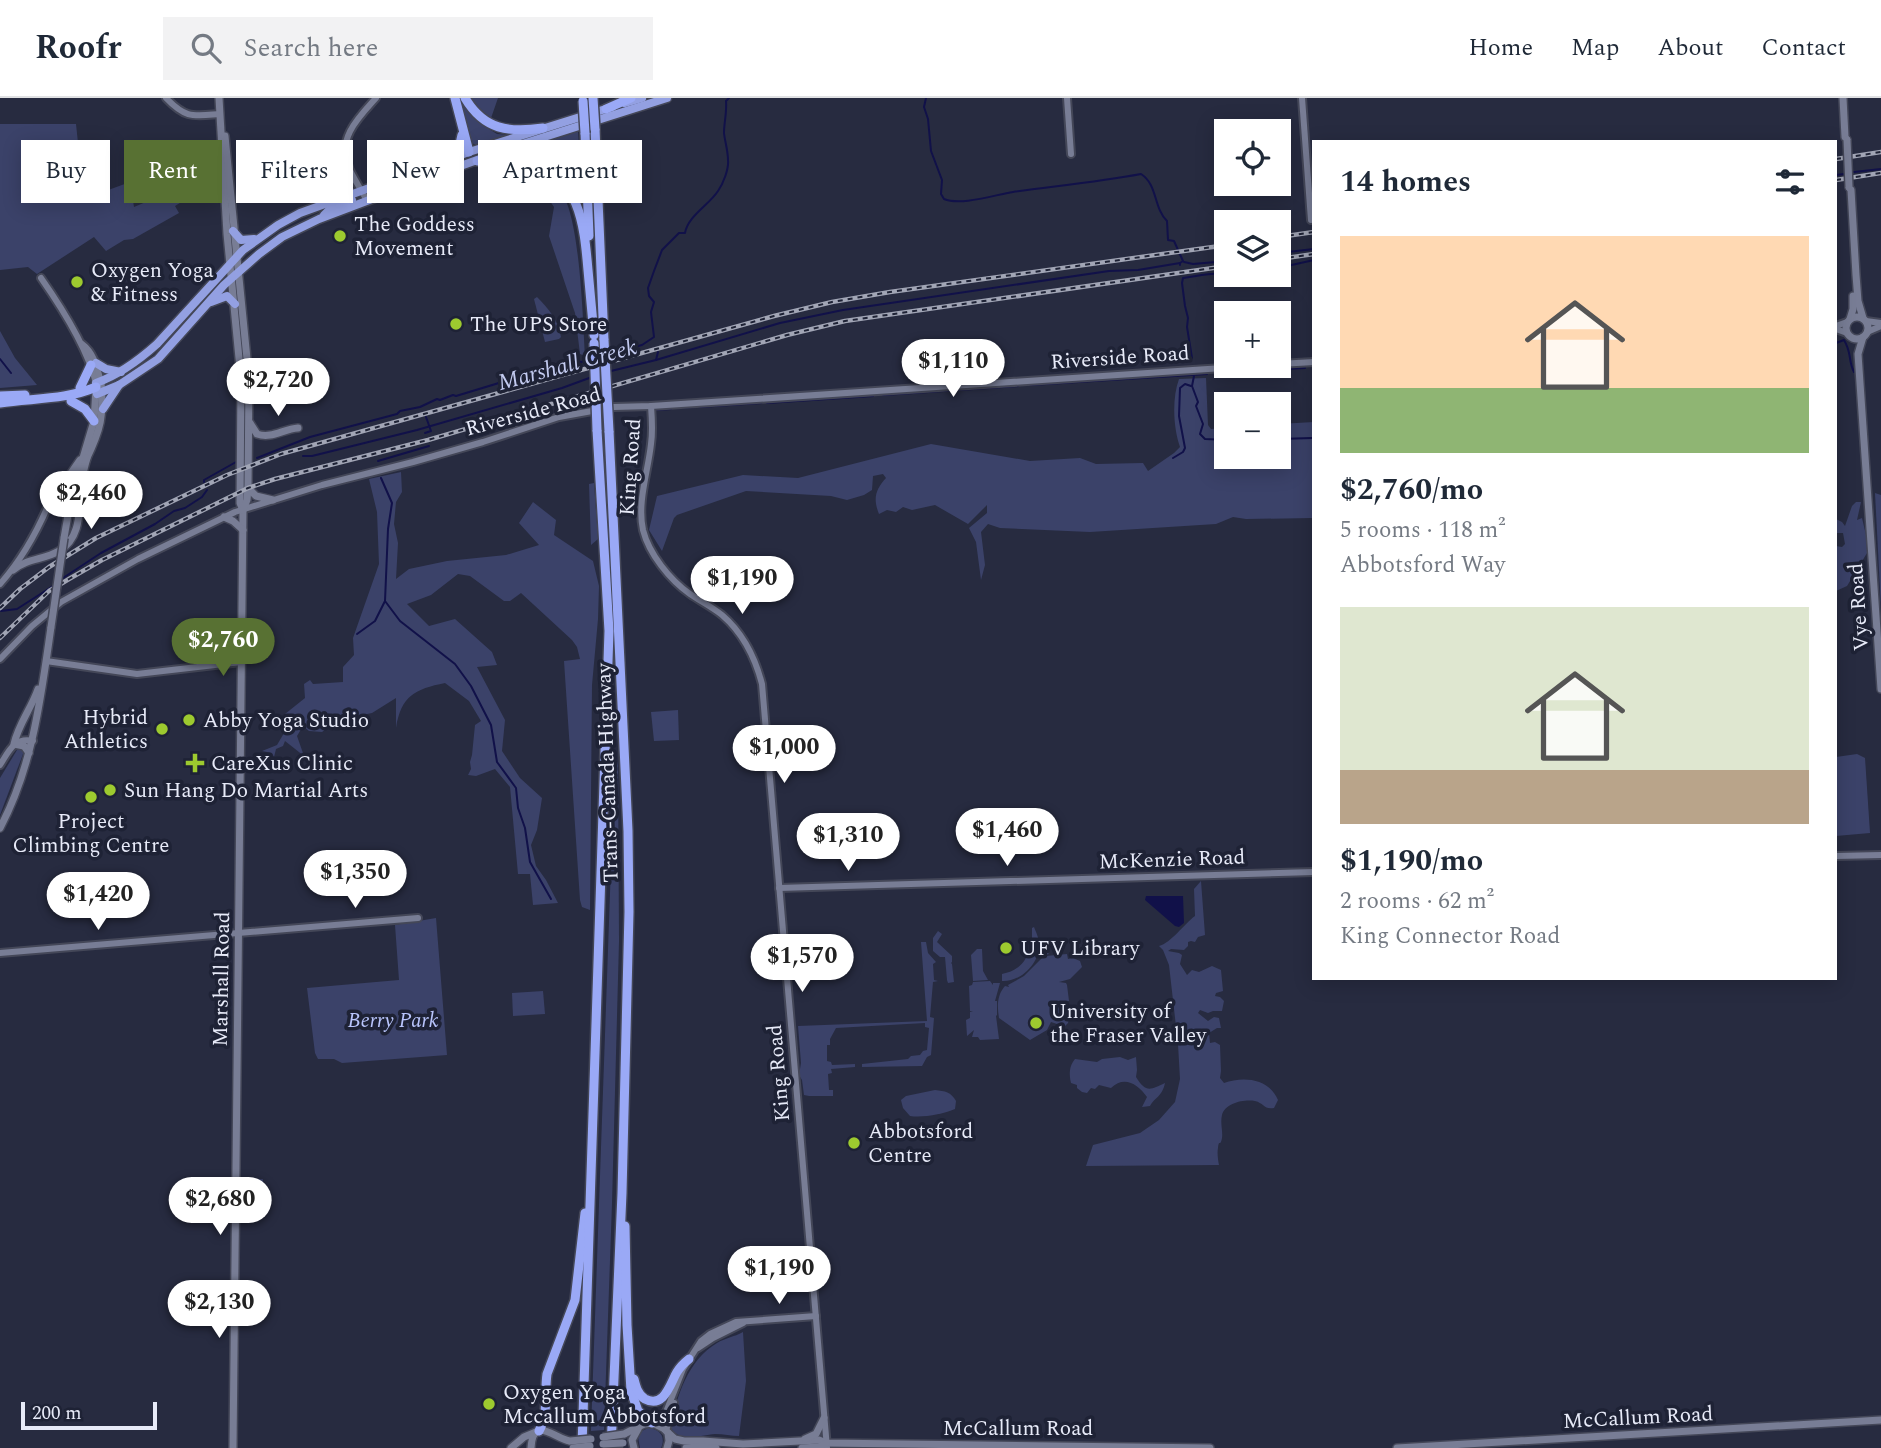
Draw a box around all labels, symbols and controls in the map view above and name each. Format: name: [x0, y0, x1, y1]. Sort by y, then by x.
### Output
search box: [163, 17, 653, 80]
text: Roofr: [35, 23, 121, 73]
text: Search here: [243, 28, 378, 68]
icon: search: [187, 29, 225, 67]
text: Home: [1468, 30, 1533, 66]
text: Map: [1571, 30, 1619, 66]
text: About: [1657, 30, 1723, 66]
text: Contact: [1761, 30, 1846, 66]
map controls: [1214, 119, 1291, 469]
button: locate: [1214, 119, 1291, 196]
chip: Buy: [21, 140, 110, 203]
chip: Rent: [124, 140, 222, 203]
chip: Filters: [236, 140, 353, 203]
chip: New: [367, 140, 464, 203]
chip: Apartment: [478, 140, 642, 203]
text: 14 homes: [1340, 159, 1471, 205]
icon: filters: [1771, 163, 1809, 201]
place label: The Goddess Movement: [354, 209, 475, 265]
button: layers: [1214, 210, 1291, 287]
marker: The Goddess Movement: [332, 228, 348, 244]
place label: Oxygen Yoga & Fitness: [91, 255, 215, 311]
marker: Oxygen Yoga & Fitness: [69, 274, 85, 290]
icon: home: [1512, 282, 1638, 408]
button: +: [1214, 301, 1291, 378]
place label: The UPS Store: [470, 309, 607, 341]
marker: The UPS Store: [448, 316, 464, 332]
water label: Marshall Creek: [494, 330, 641, 401]
street label: Riverside Road: [1050, 337, 1191, 379]
pin: $1,110: [896, 340, 1010, 399]
text: $1,110: [918, 344, 988, 379]
pin: $2,720: [221, 358, 335, 418]
text: $2,720: [243, 363, 313, 398]
street label: Riverside Road: [462, 379, 605, 445]
button: −: [1214, 392, 1291, 469]
street label: King Road: [612, 417, 650, 517]
text: $2,760/mo: [1340, 467, 1483, 513]
pin: $2,460: [34, 472, 148, 531]
text: $2,460: [56, 476, 126, 511]
text: 5 rooms · 118 m²: [1340, 513, 1506, 548]
text: Abbotsford Way: [1340, 548, 1505, 583]
pin: $1,190: [685, 556, 799, 616]
text: $1,190: [707, 561, 777, 596]
street label: Vye Road: [1840, 562, 1878, 652]
pin: $2,760: [166, 618, 280, 678]
text: $2,760: [188, 623, 258, 658]
icon: home: [1512, 653, 1638, 779]
street label: Trans-Canada Highway: [588, 662, 628, 883]
place label: Hybrid Athletics: [64, 702, 148, 758]
place label: Abby Yoga Studio: [203, 705, 369, 737]
marker: Abby Yoga Studio: [181, 712, 197, 728]
marker: Hybrid Athletics: [154, 721, 170, 737]
pin: $1,000: [727, 726, 841, 785]
text: $1,000: [749, 730, 819, 765]
place label: CareXus Clinic: [211, 748, 353, 780]
marker: CareXus Clinic: [185, 753, 205, 773]
place label: Sun Hang Do Martial Arts: [124, 775, 368, 807]
marker: Sun Hang Do Martial Arts: [102, 782, 118, 798]
marker: Project Climbing Centre: [83, 789, 99, 805]
place label: Project Climbing Centre: [13, 806, 169, 862]
pin: $1,460: [950, 808, 1064, 868]
text: $1,460: [972, 813, 1042, 848]
pin: $1,310: [791, 814, 905, 873]
text: $1,310: [813, 818, 883, 853]
text: $1,190/mo: [1340, 838, 1483, 884]
street label: McKenzie Road: [1098, 841, 1246, 879]
pin: $1,350: [298, 850, 412, 910]
text: $1,350: [320, 855, 390, 890]
pin: $1,420: [41, 872, 155, 932]
text: $1,420: [63, 877, 133, 912]
text: 2 rooms · 62 m²: [1340, 884, 1494, 919]
street label: Marshall Road: [205, 911, 239, 1047]
text: King Connector Road: [1340, 919, 1560, 954]
place label: UFV Library: [1020, 933, 1140, 965]
pin: $1,570: [745, 934, 859, 994]
text: $1,570: [767, 939, 837, 974]
marker: UFV Library: [998, 940, 1014, 956]
place label: University of the Fraser Valley: [1050, 996, 1207, 1052]
park label: Berry Park: [347, 1005, 439, 1037]
marker: University of the Fraser Valley: [1028, 1015, 1044, 1031]
street label: King Road: [759, 1023, 799, 1123]
place label: Abbotsford Centre: [868, 1116, 973, 1172]
marker: Abbotsford Centre: [846, 1135, 862, 1151]
pin: $2,680: [163, 1178, 277, 1237]
text: $2,680: [185, 1182, 255, 1217]
pin: $1,190: [722, 1246, 836, 1306]
text: $1,190: [744, 1251, 814, 1286]
pin: $2,130: [162, 1280, 276, 1340]
text: $2,130: [184, 1285, 254, 1320]
place label: Oxygen Yoga Mccallum Abbotsford: [503, 1377, 706, 1433]
marker: Oxygen Yoga Mccallum Abbotsford: [481, 1396, 497, 1412]
street label: McCallum Road: [1562, 1398, 1714, 1438]
scale bar: [21, 1399, 158, 1431]
text: 200 m: [32, 1399, 82, 1428]
street label: McCallum Road: [943, 1413, 1093, 1445]

